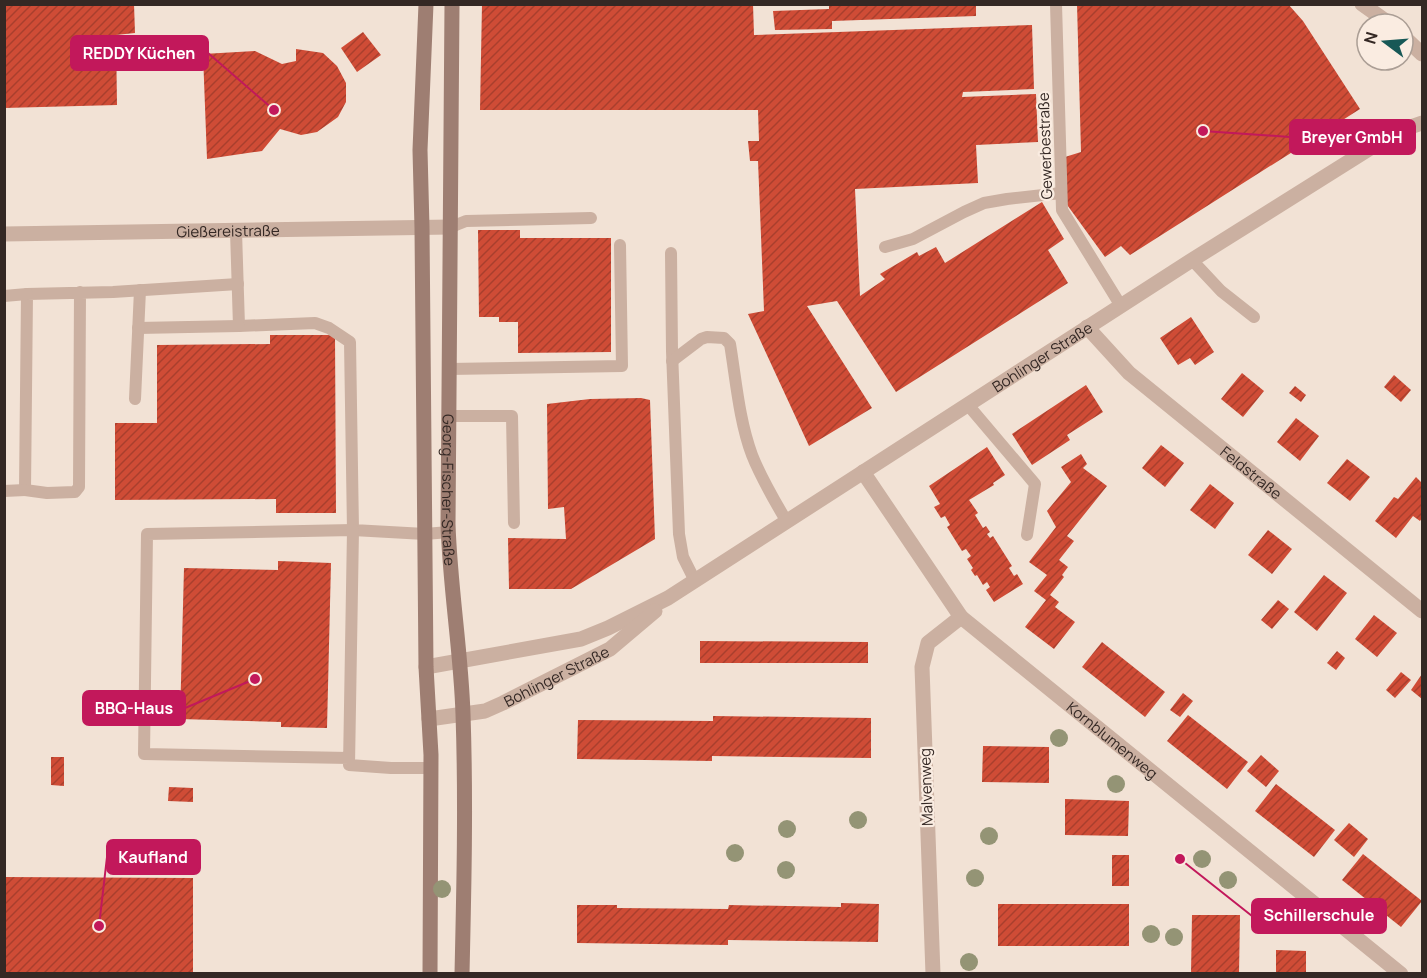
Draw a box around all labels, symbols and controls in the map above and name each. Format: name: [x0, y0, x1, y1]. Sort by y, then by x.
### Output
north arrow: [1355, 12, 1415, 72]
text: N: [1358, 29, 1383, 46]
callout: REDDY Küchen: [71, 36, 208, 70]
text: REDDY Küchen: [83, 42, 195, 64]
street label: Gewerbestraße: [1033, 92, 1057, 200]
callout: Breyer GmbH: [1290, 120, 1415, 154]
text: Breyer GmbH: [1301, 126, 1403, 148]
street label: Gießereistraße: [176, 219, 280, 242]
street label: Bohlinger Straße: [988, 316, 1097, 397]
street label: Georg-Fischer-Straße: [437, 414, 461, 567]
street label: Feldstraße: [1216, 441, 1287, 504]
street label: Bohlinger Straße: [500, 641, 613, 711]
callout: BBQ-Haus: [83, 691, 185, 725]
street label: Kornblumenweg: [1062, 696, 1162, 783]
text: BBQ-Haus: [95, 697, 173, 719]
street label: Malvenweg: [914, 748, 938, 826]
callout: Kaufland: [107, 840, 200, 874]
text: Kaufland: [118, 846, 188, 868]
callout: Schillerschule: [1252, 899, 1386, 933]
text: Schillerschule: [1264, 904, 1375, 926]

